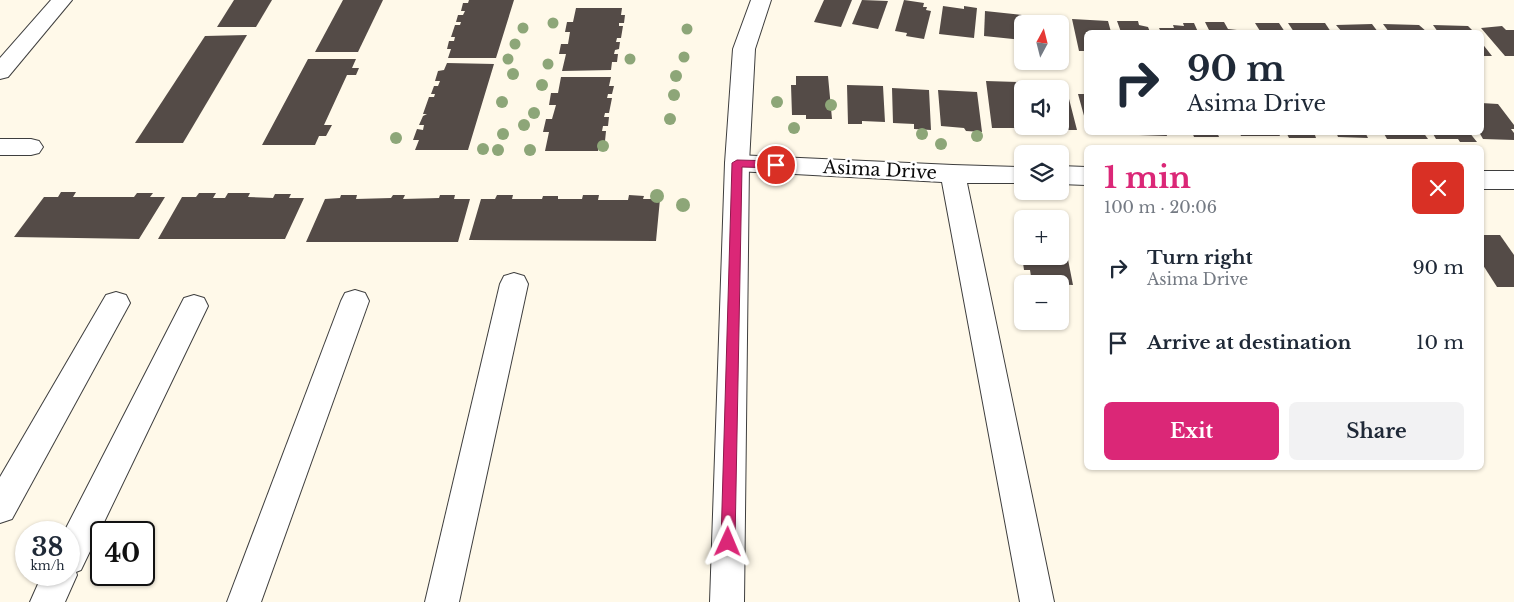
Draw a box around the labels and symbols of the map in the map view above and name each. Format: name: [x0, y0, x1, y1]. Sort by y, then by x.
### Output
north arrow: [1014, 15, 1069, 70]
pin: [755, 144, 797, 186]
street label: Asima Drive: [822, 156, 937, 184]
position arrow: [701, 515, 753, 567]
speed limit sign: 40: [90, 521, 155, 586]

